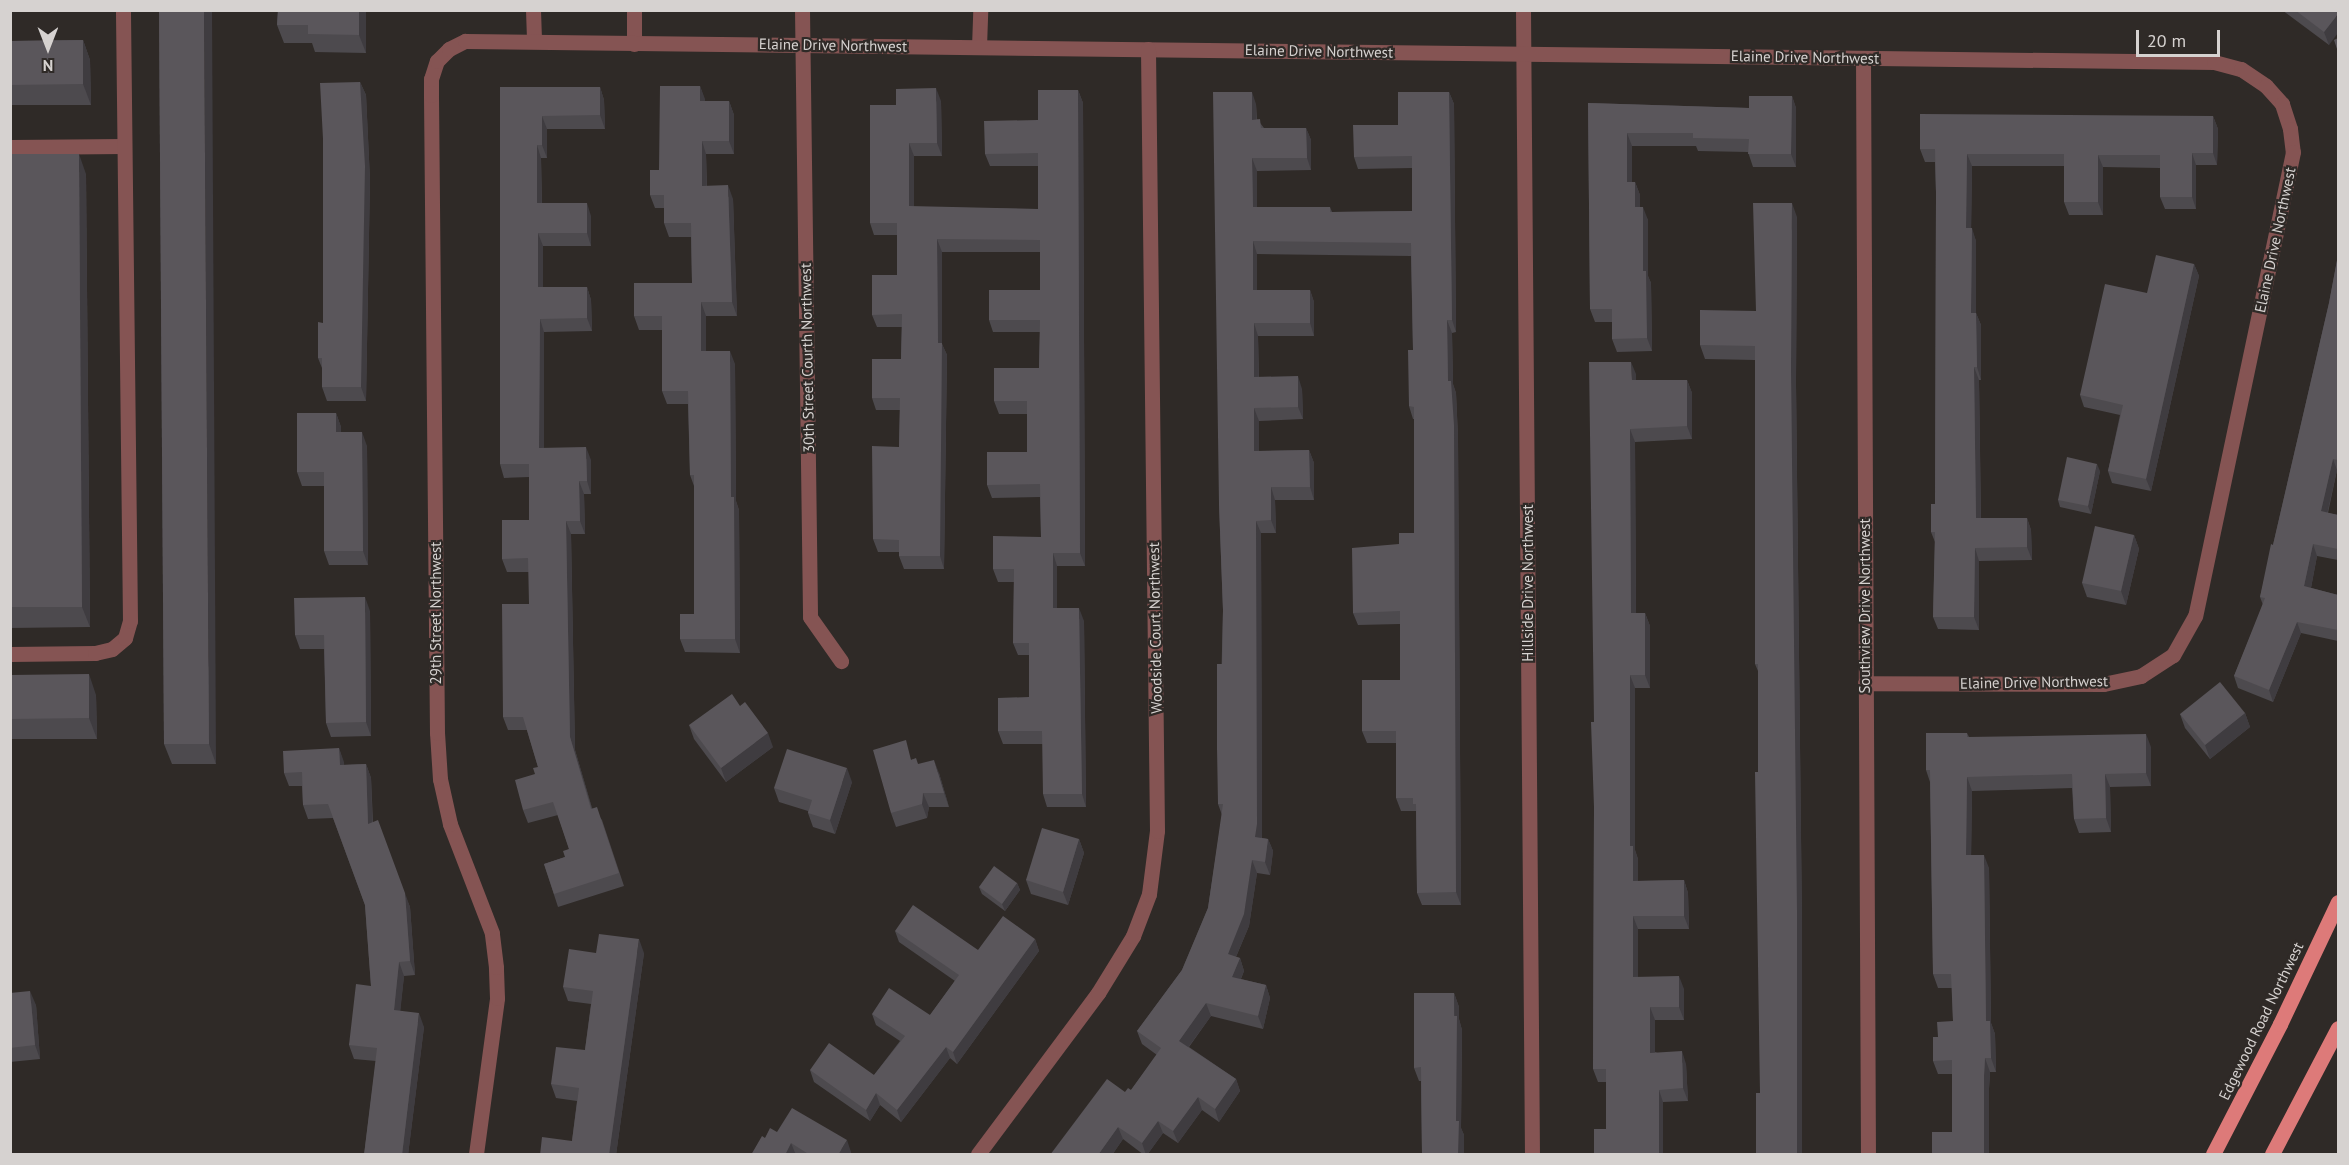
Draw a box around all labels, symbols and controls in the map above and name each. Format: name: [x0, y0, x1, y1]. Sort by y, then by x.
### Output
north arrow: [18, 18, 78, 78]
scale bar: [2139, 18, 2223, 56]
text: 20 m: [2147, 29, 2186, 52]
street label: Elaine Drive Northwest: [759, 35, 907, 55]
street label: Elaine Drive Northwest: [1245, 41, 1393, 61]
street label: Elaine Drive Northwest: [1731, 47, 1879, 67]
text: N: [43, 56, 53, 76]
street label: Elaine Drive Northwest: [2251, 166, 2299, 314]
street label: 30th Street Courth Northwest: [796, 263, 818, 453]
street label: Hillside Drive Northwest: [1519, 504, 1537, 662]
street label: Southview Drive Northwest: [1856, 518, 1874, 694]
street label: 29th Street Northwest: [427, 542, 445, 684]
street label: Woodside Court Northwest: [1145, 542, 1165, 714]
street label: Elaine Drive Northwest: [1960, 672, 2108, 692]
street label: Edgewood Road Northwest: [2215, 939, 2307, 1103]

